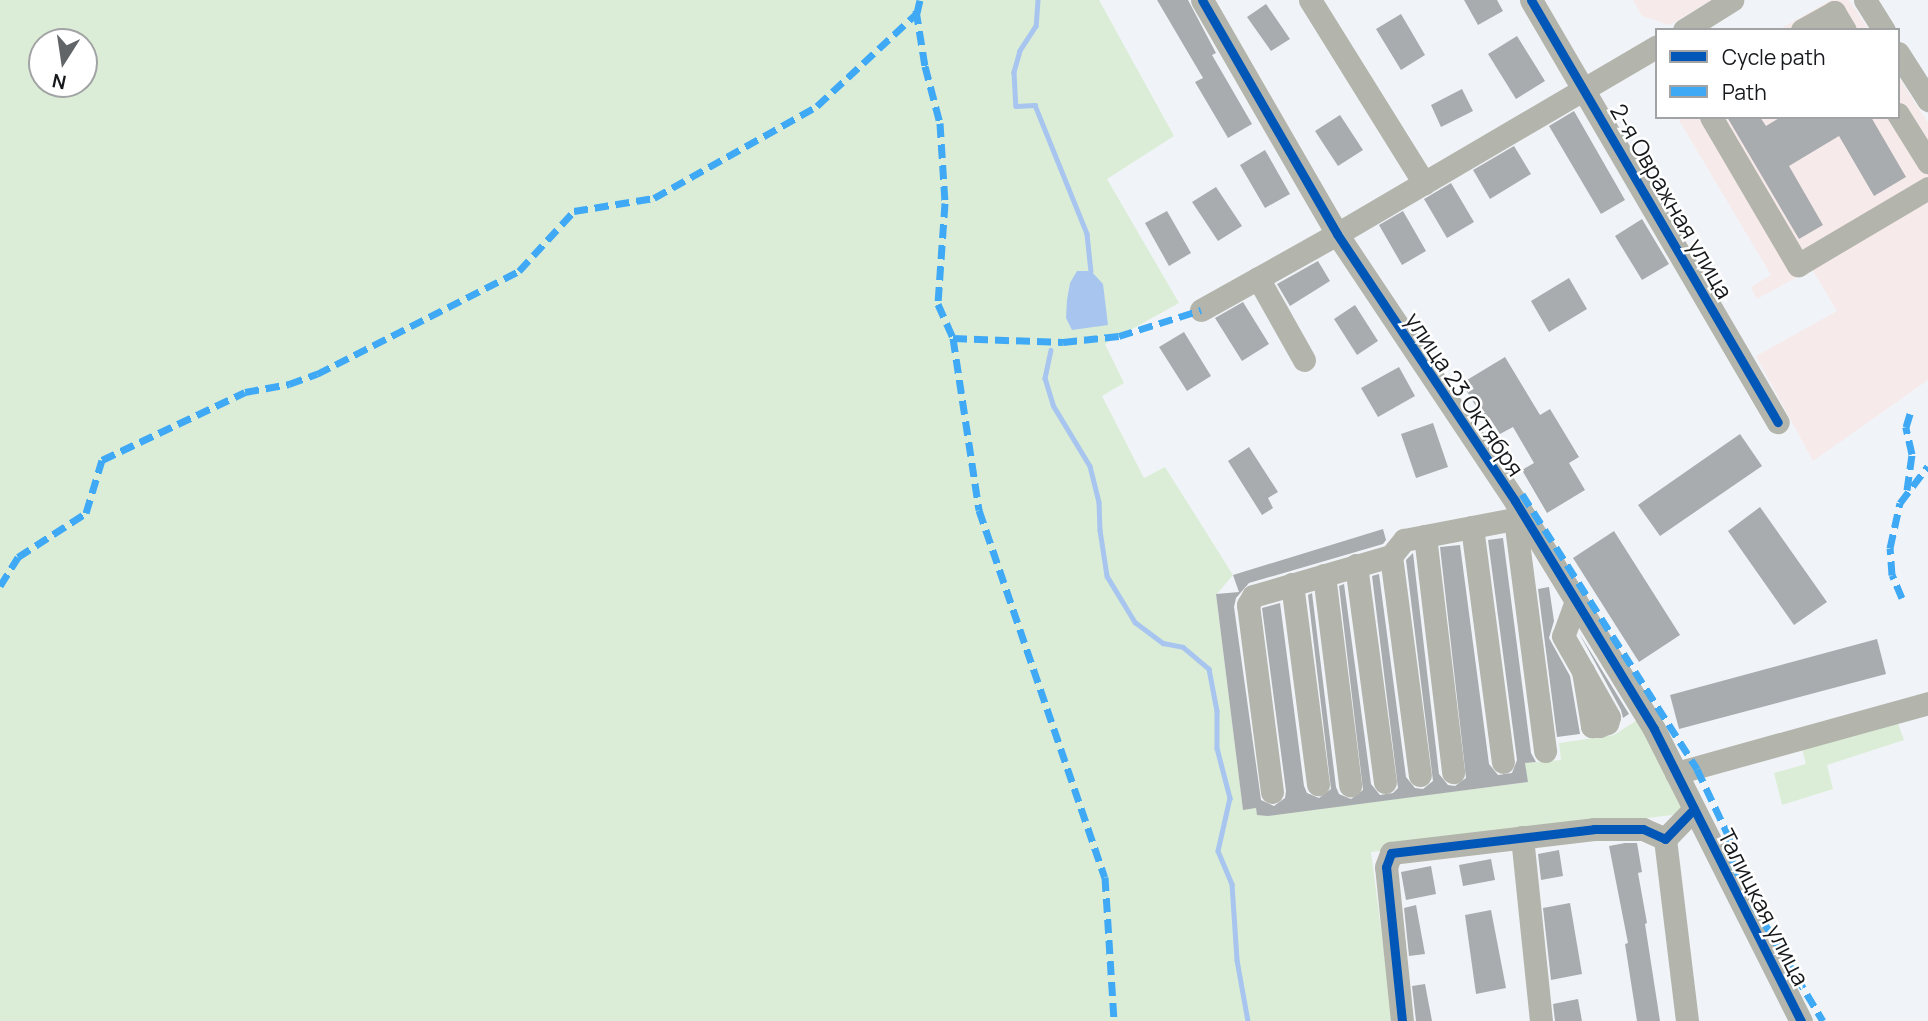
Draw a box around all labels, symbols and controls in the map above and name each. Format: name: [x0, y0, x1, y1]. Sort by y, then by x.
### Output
north arrow: [28, 28, 98, 98]
legend: [1655, 28, 1900, 119]
text: Cycle path: [1722, 43, 1825, 71]
text: N: [50, 67, 68, 96]
text: Path: [1722, 78, 1767, 106]
street label: 2-я Овражная улица: [1605, 99, 1739, 303]
street label: улица 23 Октября: [1400, 307, 1530, 481]
street label: Талицкая улица: [1713, 824, 1815, 990]

